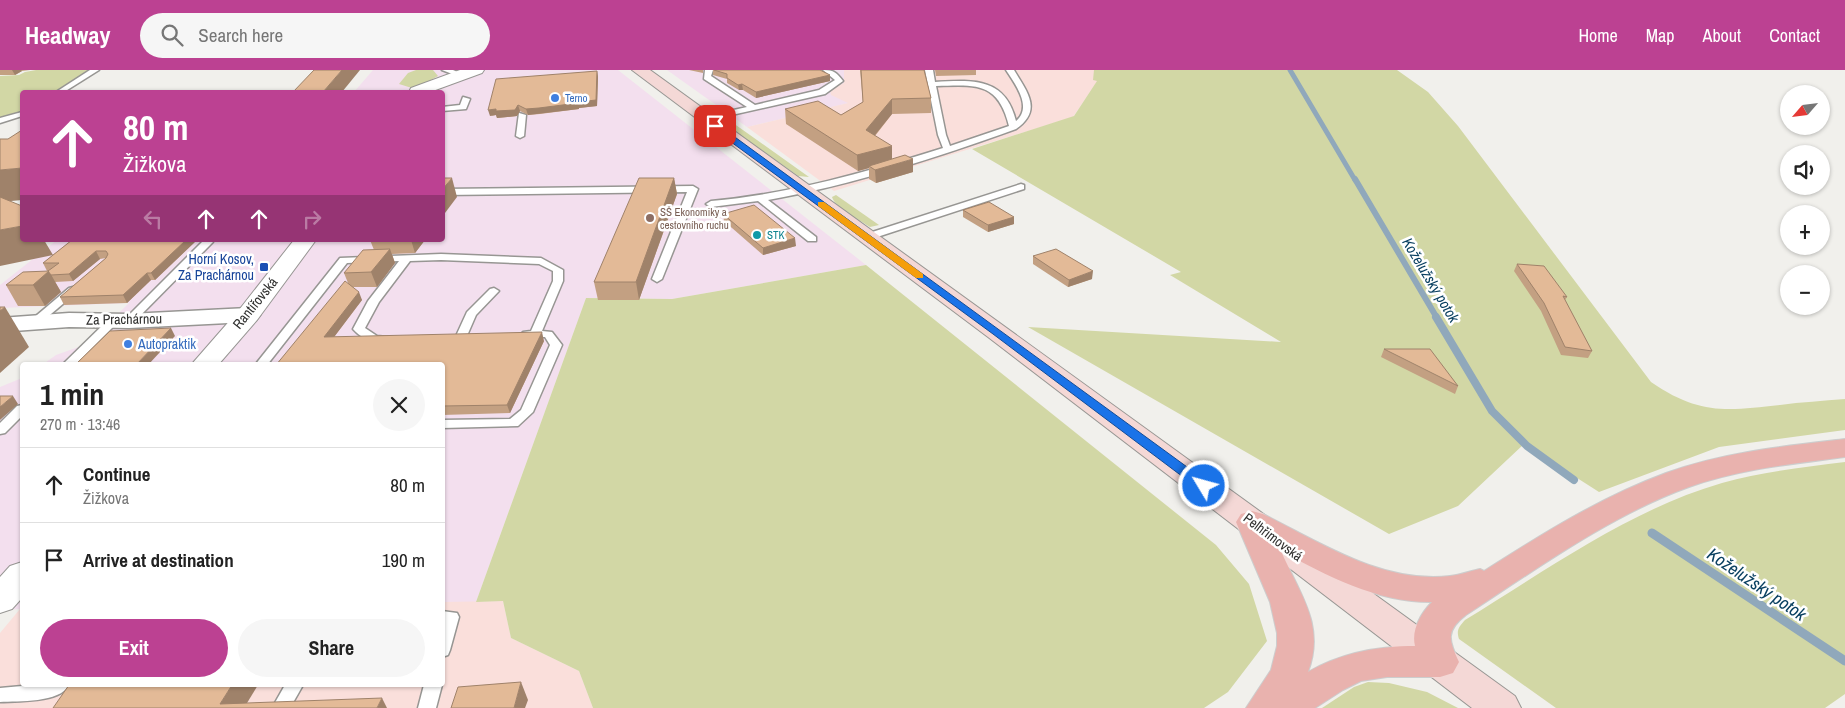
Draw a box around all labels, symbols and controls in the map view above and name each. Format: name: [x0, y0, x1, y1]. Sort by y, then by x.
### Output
search box: [140, 13, 490, 58]
text: Headway: [25, 19, 110, 51]
icon: search: [158, 21, 186, 49]
text: Search here: [198, 22, 283, 48]
text: Home: [1578, 23, 1618, 48]
text: Map: [1646, 23, 1675, 48]
text: About: [1703, 23, 1741, 48]
text: Contact: [1769, 23, 1820, 48]
north arrow: [1780, 85, 1830, 135]
map controls: [1780, 85, 1830, 315]
place label: Terno: [565, 91, 588, 105]
marker: Terno: [549, 92, 561, 104]
text: 80 m: [123, 104, 188, 151]
pin: [694, 105, 736, 147]
icon: ahead: [40, 110, 105, 175]
icon: arrive: [701, 112, 729, 140]
button: sound: [1780, 145, 1830, 195]
text: Žižkova: [123, 149, 186, 179]
icon: left: [139, 205, 167, 233]
icon: ahead: [192, 205, 220, 233]
icon: ahead: [245, 205, 273, 233]
icon: right: [298, 205, 326, 233]
place label: SŠ Ekonomiky a cestovního ruchu: [660, 205, 729, 232]
button: +: [1780, 205, 1830, 255]
marker: SŠ Ekonomiky a cestovního ruchu: [644, 212, 656, 224]
place label: STK: [767, 228, 785, 242]
marker: STK: [751, 229, 763, 241]
water label: Koželužský potok: [1397, 234, 1465, 327]
place label: Horní Kosov, Za Prachárnou: [178, 250, 254, 284]
marker: Horní Kosov, Za Prachárnou: [258, 261, 270, 273]
button: −: [1780, 265, 1830, 315]
street label: Rantířovská: [229, 273, 282, 332]
street label: Za Prachárnou: [86, 309, 162, 329]
place label: Autopraktik: [137, 335, 196, 353]
marker: Autopraktik: [122, 338, 134, 350]
text: 1 min: [40, 374, 104, 414]
button: close: [373, 379, 425, 431]
text: 270 m · 13:46: [40, 413, 120, 435]
position arrow: [1177, 459, 1229, 511]
text: Continue: [83, 461, 151, 487]
icon: ahead: [40, 471, 68, 499]
text: 80 m: [390, 472, 425, 498]
text: Žižkova: [83, 487, 129, 509]
street label: Pelhřimovská: [1240, 509, 1307, 565]
water label: Koželužský potok: [1702, 542, 1812, 627]
icon: arrive: [40, 546, 68, 574]
text: Arrive at destination: [83, 547, 234, 573]
text: 190 m: [382, 547, 425, 573]
button: Exit: [40, 619, 228, 677]
button: Share: [238, 619, 425, 677]

